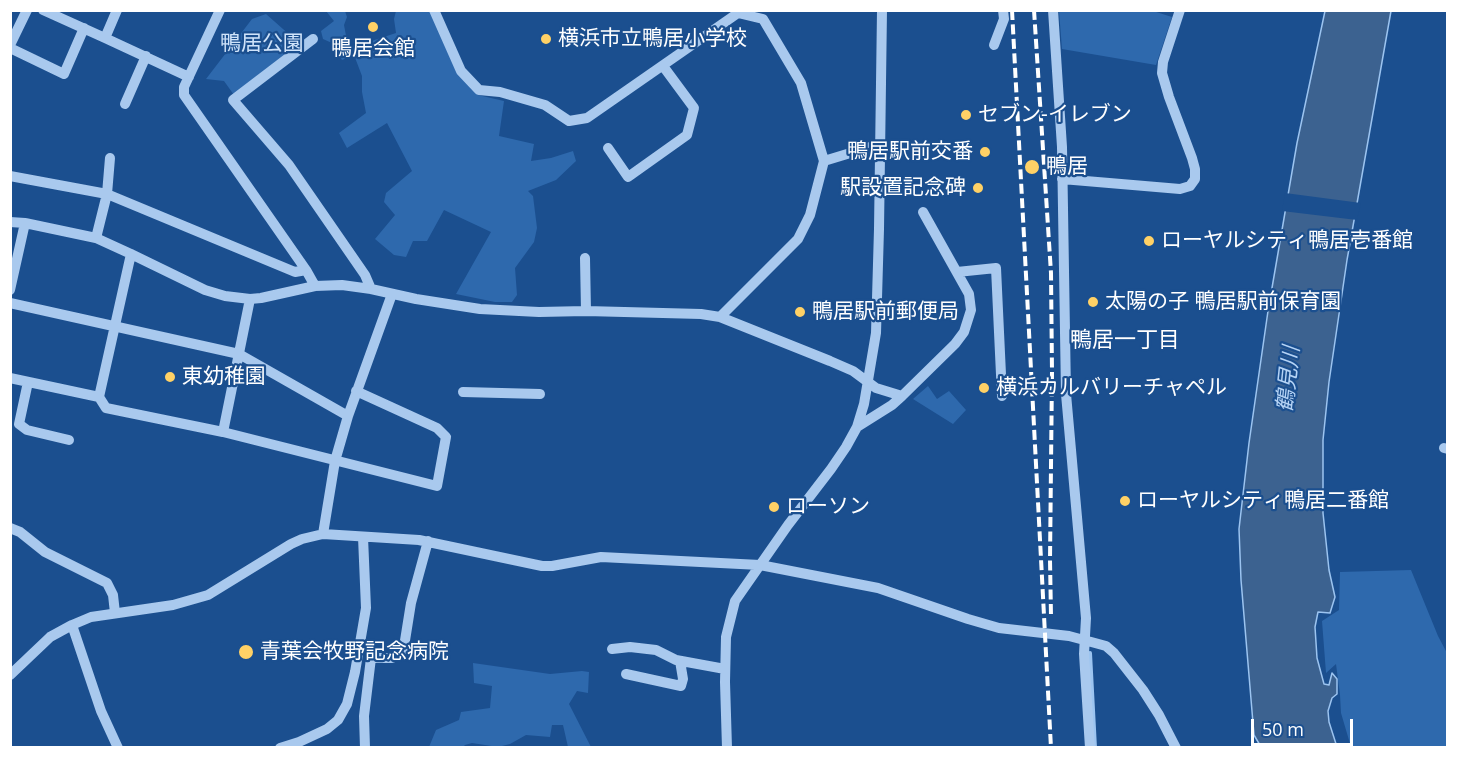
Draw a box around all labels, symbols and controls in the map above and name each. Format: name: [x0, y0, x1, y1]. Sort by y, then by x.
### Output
marker: 鴨居会館: [366, 20, 380, 34]
place label: 横浜市立鴨居小学校: [558, 26, 747, 52]
park label: 鴨居公園: [220, 31, 304, 57]
marker: 横浜市立鴨居小学校: [539, 32, 553, 46]
place label: 鴨居会館: [331, 36, 415, 62]
place label: セブン-イレブン: [978, 102, 1132, 128]
marker: セブン-イレブン: [959, 108, 973, 122]
place label: 鴨居駅前交番: [847, 139, 973, 165]
marker: 鴨居駅前交番: [978, 145, 992, 159]
place label: 鴨居: [1046, 154, 1088, 180]
marker: 鴨居: [1023, 158, 1041, 176]
place label: 駅設置記念碑: [840, 175, 966, 201]
marker: 駅設置記念碑: [971, 181, 985, 195]
place label: ローヤルシティ鴨居壱番館: [1161, 228, 1413, 254]
marker: ローヤルシティ鴨居壱番館: [1142, 234, 1156, 248]
place label: 太陽の子 鴨居駅前保育園: [1105, 289, 1341, 315]
marker: 太陽の子 鴨居駅前保育園: [1086, 295, 1100, 309]
place label: 鴨居駅前郵便局: [812, 299, 959, 325]
marker: 鴨居駅前郵便局: [793, 305, 807, 319]
district label: 鴨居一丁目: [1070, 328, 1180, 354]
water label: 鶴見川: [1272, 345, 1306, 413]
place label: 東幼稚園: [182, 364, 266, 390]
marker: 東幼稚園: [163, 370, 177, 384]
place label: 横浜カルバリーチャペル: [996, 375, 1227, 401]
marker: 横浜カルバリーチャペル: [977, 381, 991, 395]
place label: ローヤルシティ鴨居二番館: [1137, 488, 1389, 514]
place label: ローソン: [786, 494, 870, 520]
marker: ローヤルシティ鴨居二番館: [1118, 494, 1132, 508]
marker: ローソン: [767, 500, 781, 514]
place label: 青葉会牧野記念病院: [260, 639, 449, 665]
marker: 青葉会牧野記念病院: [237, 643, 255, 661]
scale bar: [1254, 707, 1356, 745]
text: 50 m: [1262, 717, 1304, 741]

